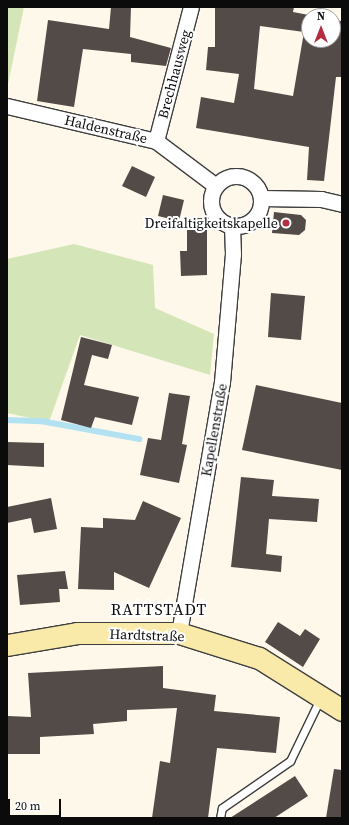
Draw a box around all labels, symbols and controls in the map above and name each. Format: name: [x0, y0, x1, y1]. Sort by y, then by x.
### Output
north arrow: [301, 8, 341, 48]
text: N: [317, 9, 325, 24]
street label: Brechhausweg: [154, 28, 194, 120]
street label: Haldenstraße: [63, 111, 149, 147]
place label: Dreifaltigkeitskapelle: [145, 215, 278, 231]
marker: Dreifaltigkeitskapelle: [281, 218, 291, 228]
street label: Kapellenstraße: [198, 382, 230, 478]
district label: RATTSTADT: [111, 599, 207, 619]
street label: Hardtstraße: [109, 625, 185, 645]
scale bar: [10, 791, 63, 817]
text: 20 m: [15, 798, 41, 814]

